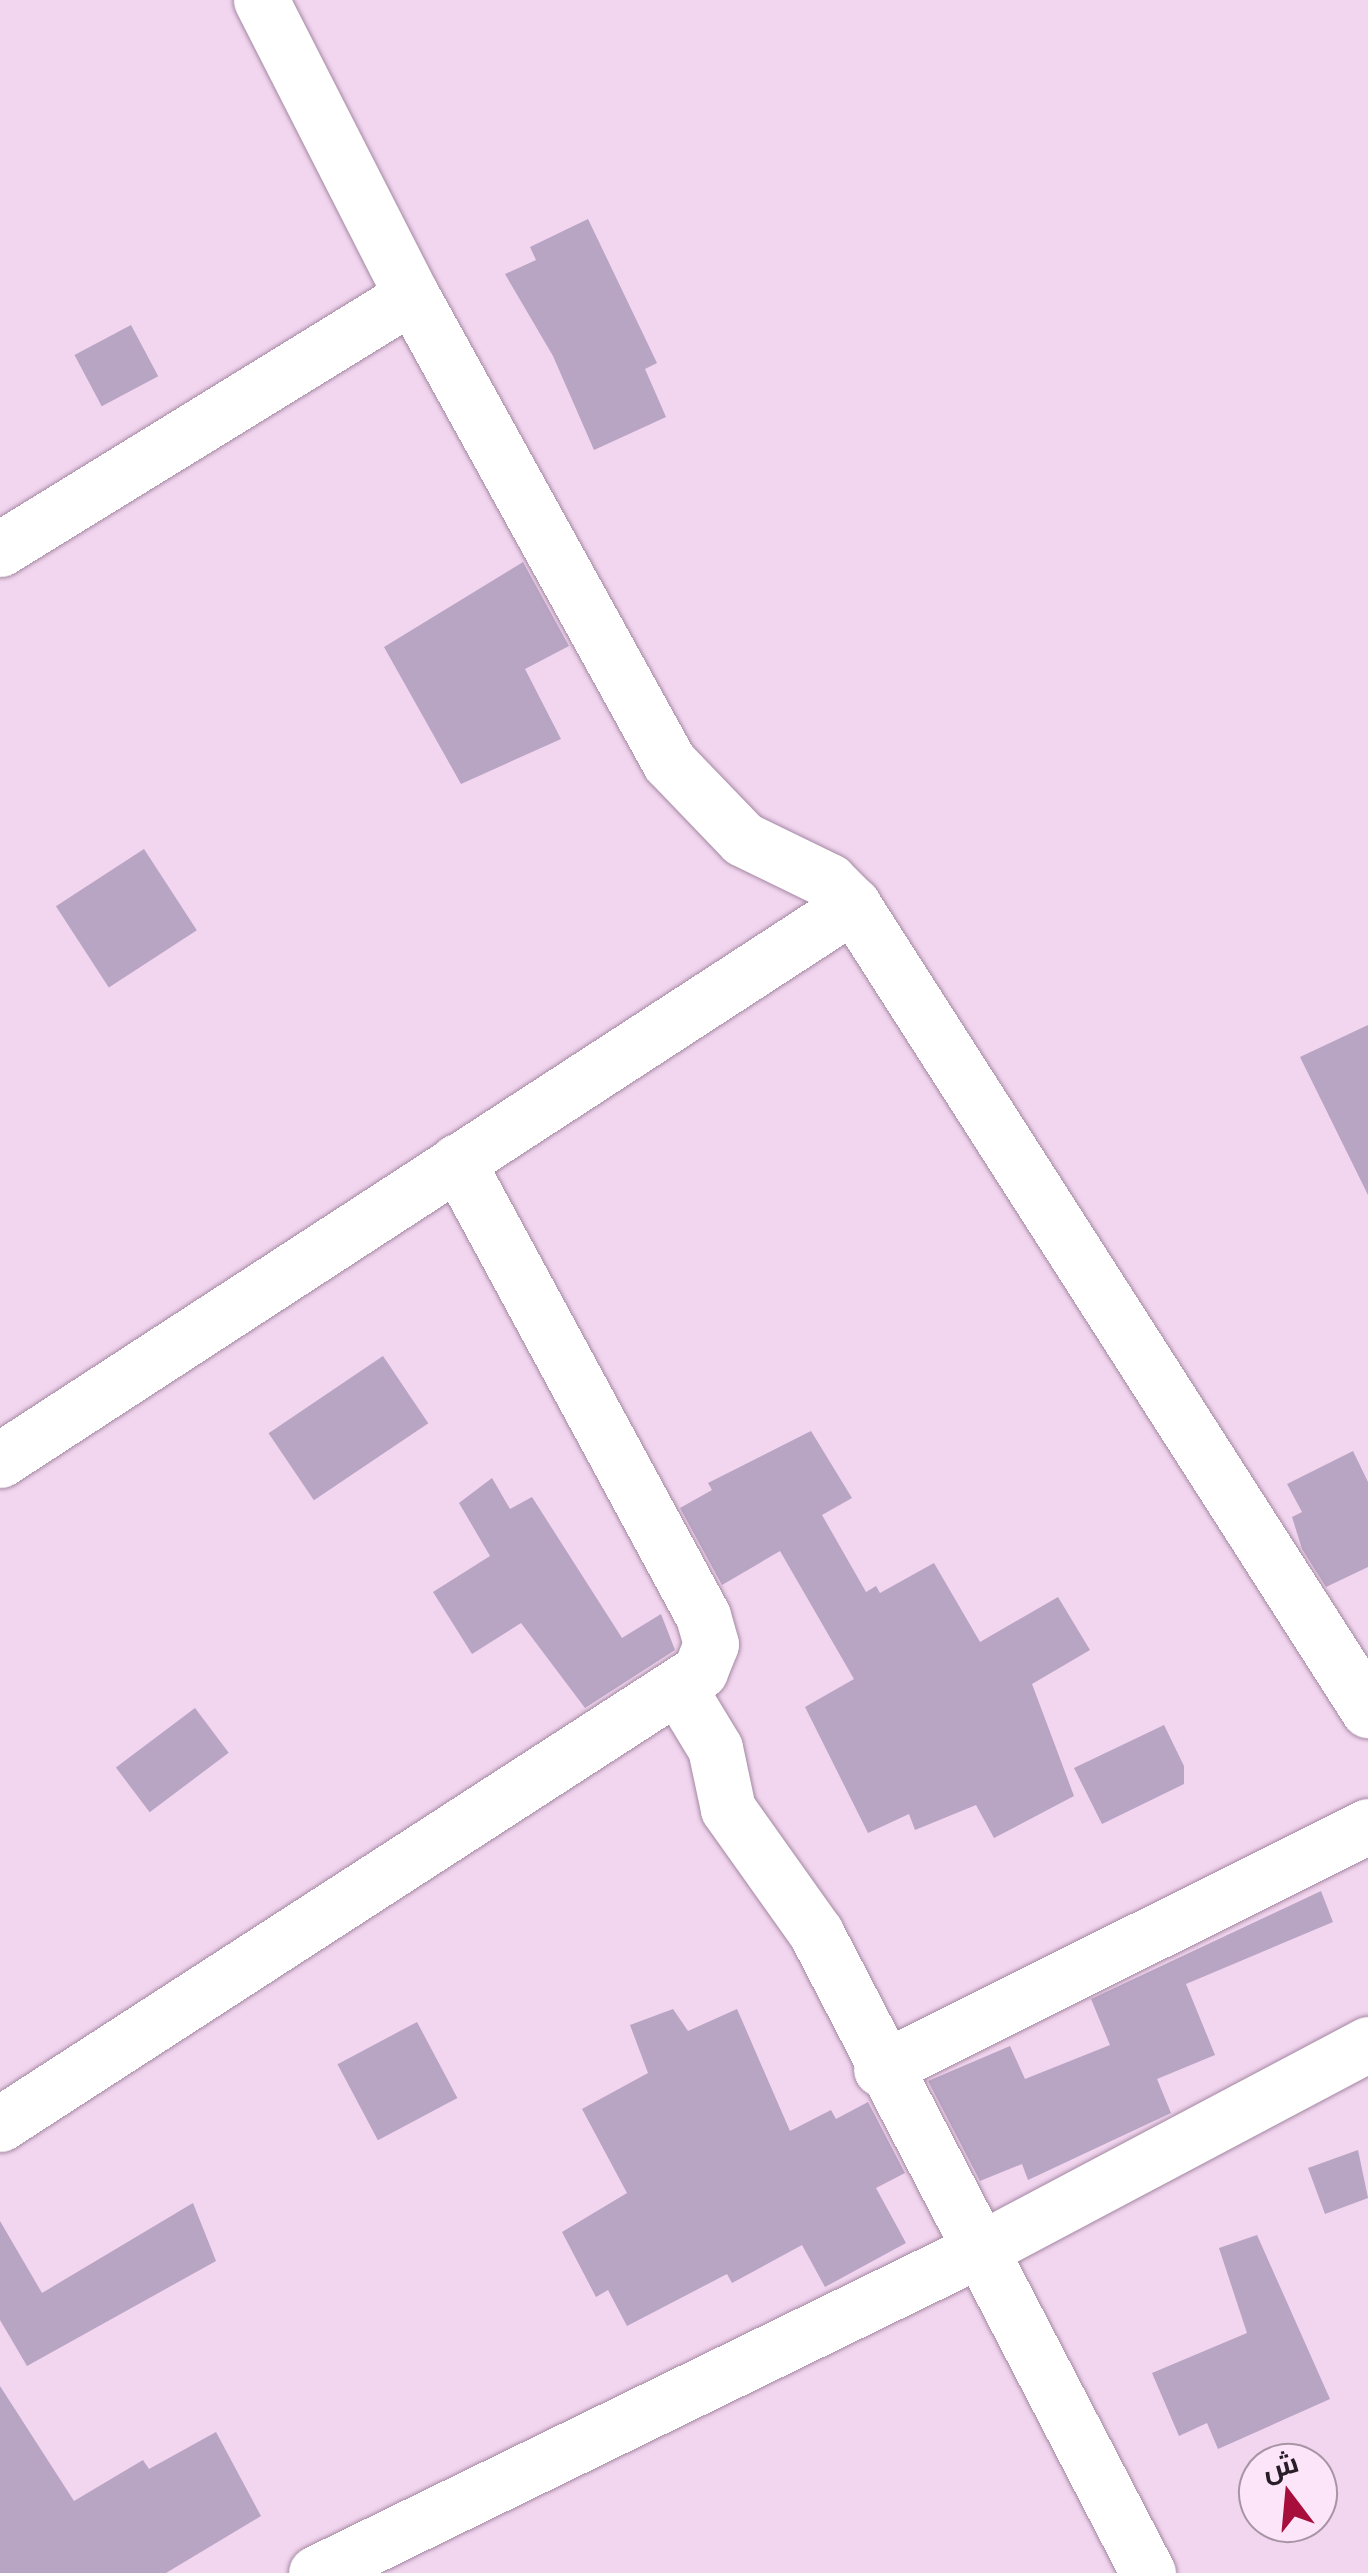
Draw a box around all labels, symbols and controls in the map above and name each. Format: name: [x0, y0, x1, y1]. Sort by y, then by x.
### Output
north arrow: [1238, 2443, 1338, 2543]
text: ش: [1258, 2443, 1303, 2489]

